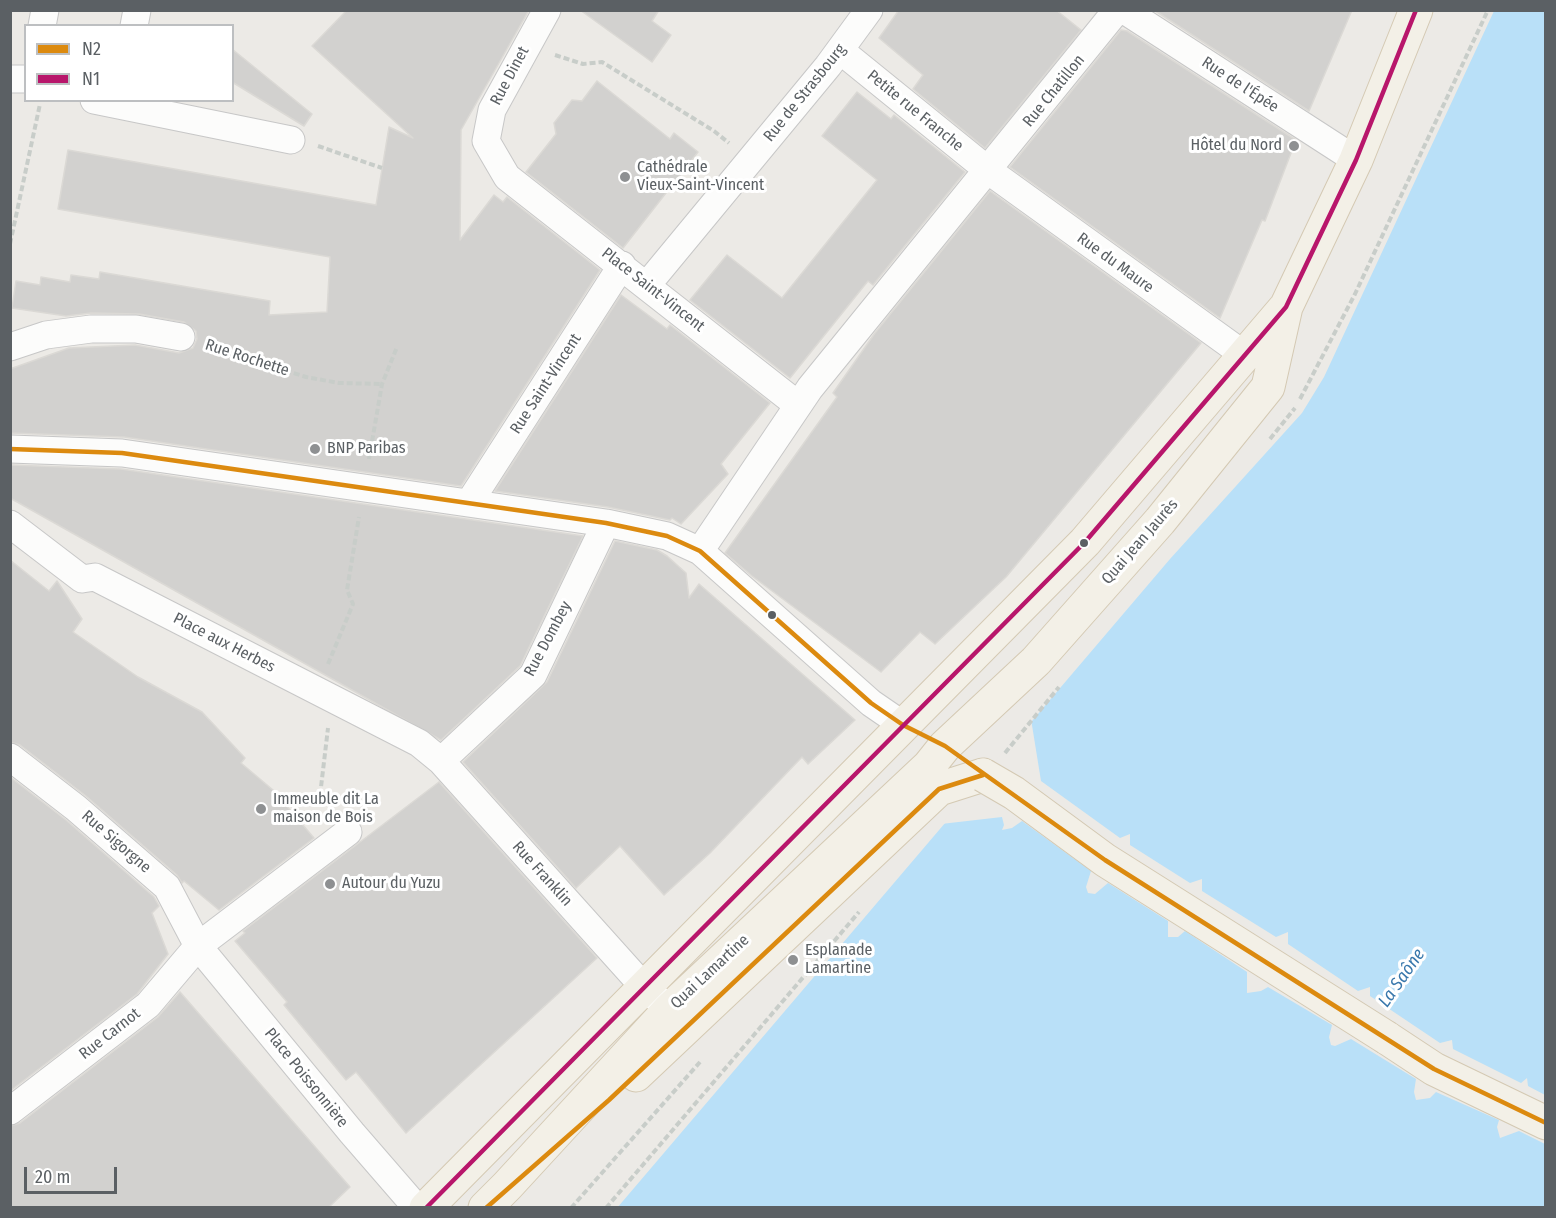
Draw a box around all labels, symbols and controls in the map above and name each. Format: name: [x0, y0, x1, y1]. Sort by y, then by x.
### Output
legend: [24, 24, 234, 102]
text: N2: [82, 38, 101, 60]
street label: Rue de Strasbourg: [760, 40, 850, 146]
street label: Rue Dinet: [487, 43, 533, 109]
street label: Rue Chatillon: [1019, 51, 1089, 131]
street label: Rue de l'Épée: [1198, 53, 1282, 117]
street label: Petite rue Franche: [863, 66, 967, 156]
text: N1: [82, 68, 100, 90]
place label: Hôtel du Nord: [1190, 136, 1282, 156]
marker: Hôtel du Nord: [1287, 139, 1301, 153]
place label: Cathédrale Vieux-Saint-Vincent: [637, 158, 764, 196]
marker: Cathédrale Vieux-Saint-Vincent: [618, 170, 632, 184]
street label: Rue du Maure: [1073, 229, 1157, 297]
street label: Place Saint-Vincent: [598, 244, 708, 336]
street label: Rue Saint-Vincent: [506, 330, 586, 438]
street label: Rue Rochette: [203, 335, 291, 381]
place label: BNP Paribas: [327, 439, 406, 459]
marker: BNP Paribas: [308, 442, 322, 456]
street label: Quai Jean Jaurès: [1098, 495, 1182, 589]
unlabelled marker: [1078, 537, 1090, 549]
street label: Rue Dombey: [520, 598, 576, 680]
street label: Place aux Herbes: [170, 609, 278, 677]
unlabelled marker: [766, 609, 778, 621]
place label: Immeuble dit La maison de Bois: [273, 790, 379, 828]
marker: Immeuble dit La maison de Bois: [254, 802, 268, 816]
street label: Rue Sigorgne: [77, 807, 155, 877]
street label: Rue Franklin: [508, 838, 576, 910]
place label: Autour du Yuzu: [342, 874, 441, 894]
marker: Autour du Yuzu: [323, 877, 337, 891]
street label: Quai Lamartine: [667, 931, 753, 1013]
place label: Esplanade Lamartine: [805, 941, 873, 979]
water label: La Saône: [1374, 945, 1430, 1011]
marker: Esplanade Lamartine: [786, 953, 800, 967]
street label: Rue Carnot: [76, 1004, 144, 1064]
street label: Place Poissonnière: [260, 1024, 352, 1132]
scale bar: [27, 1155, 120, 1193]
text: 20 m: [35, 1166, 70, 1188]

